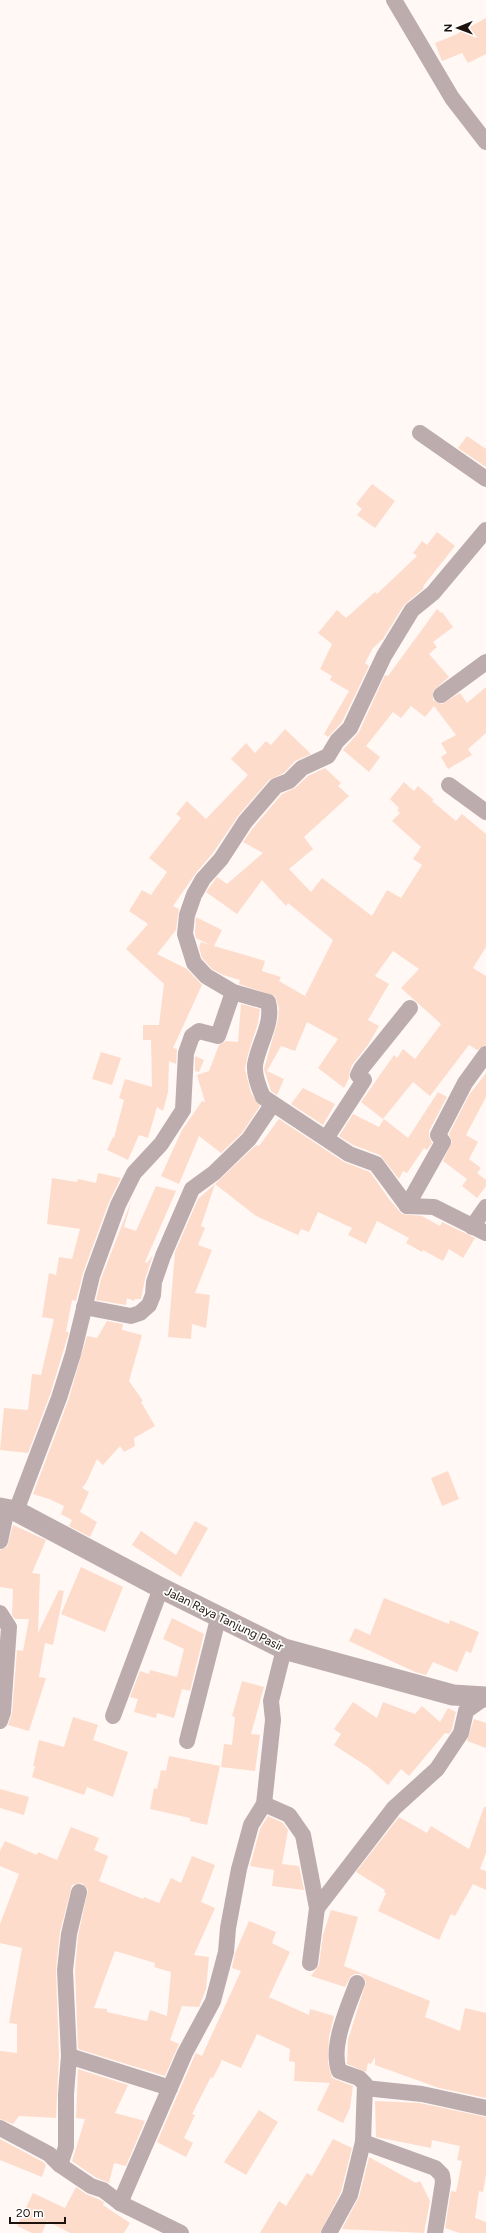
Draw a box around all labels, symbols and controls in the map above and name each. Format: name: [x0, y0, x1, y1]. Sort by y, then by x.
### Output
north arrow: [438, 8, 478, 48]
text: N: [442, 24, 455, 33]
street label: Jalan Raya Tanjung Pasir: [162, 1584, 286, 1654]
scale bar: [10, 2199, 65, 2225]
text: 20 m: [16, 2206, 44, 2220]

